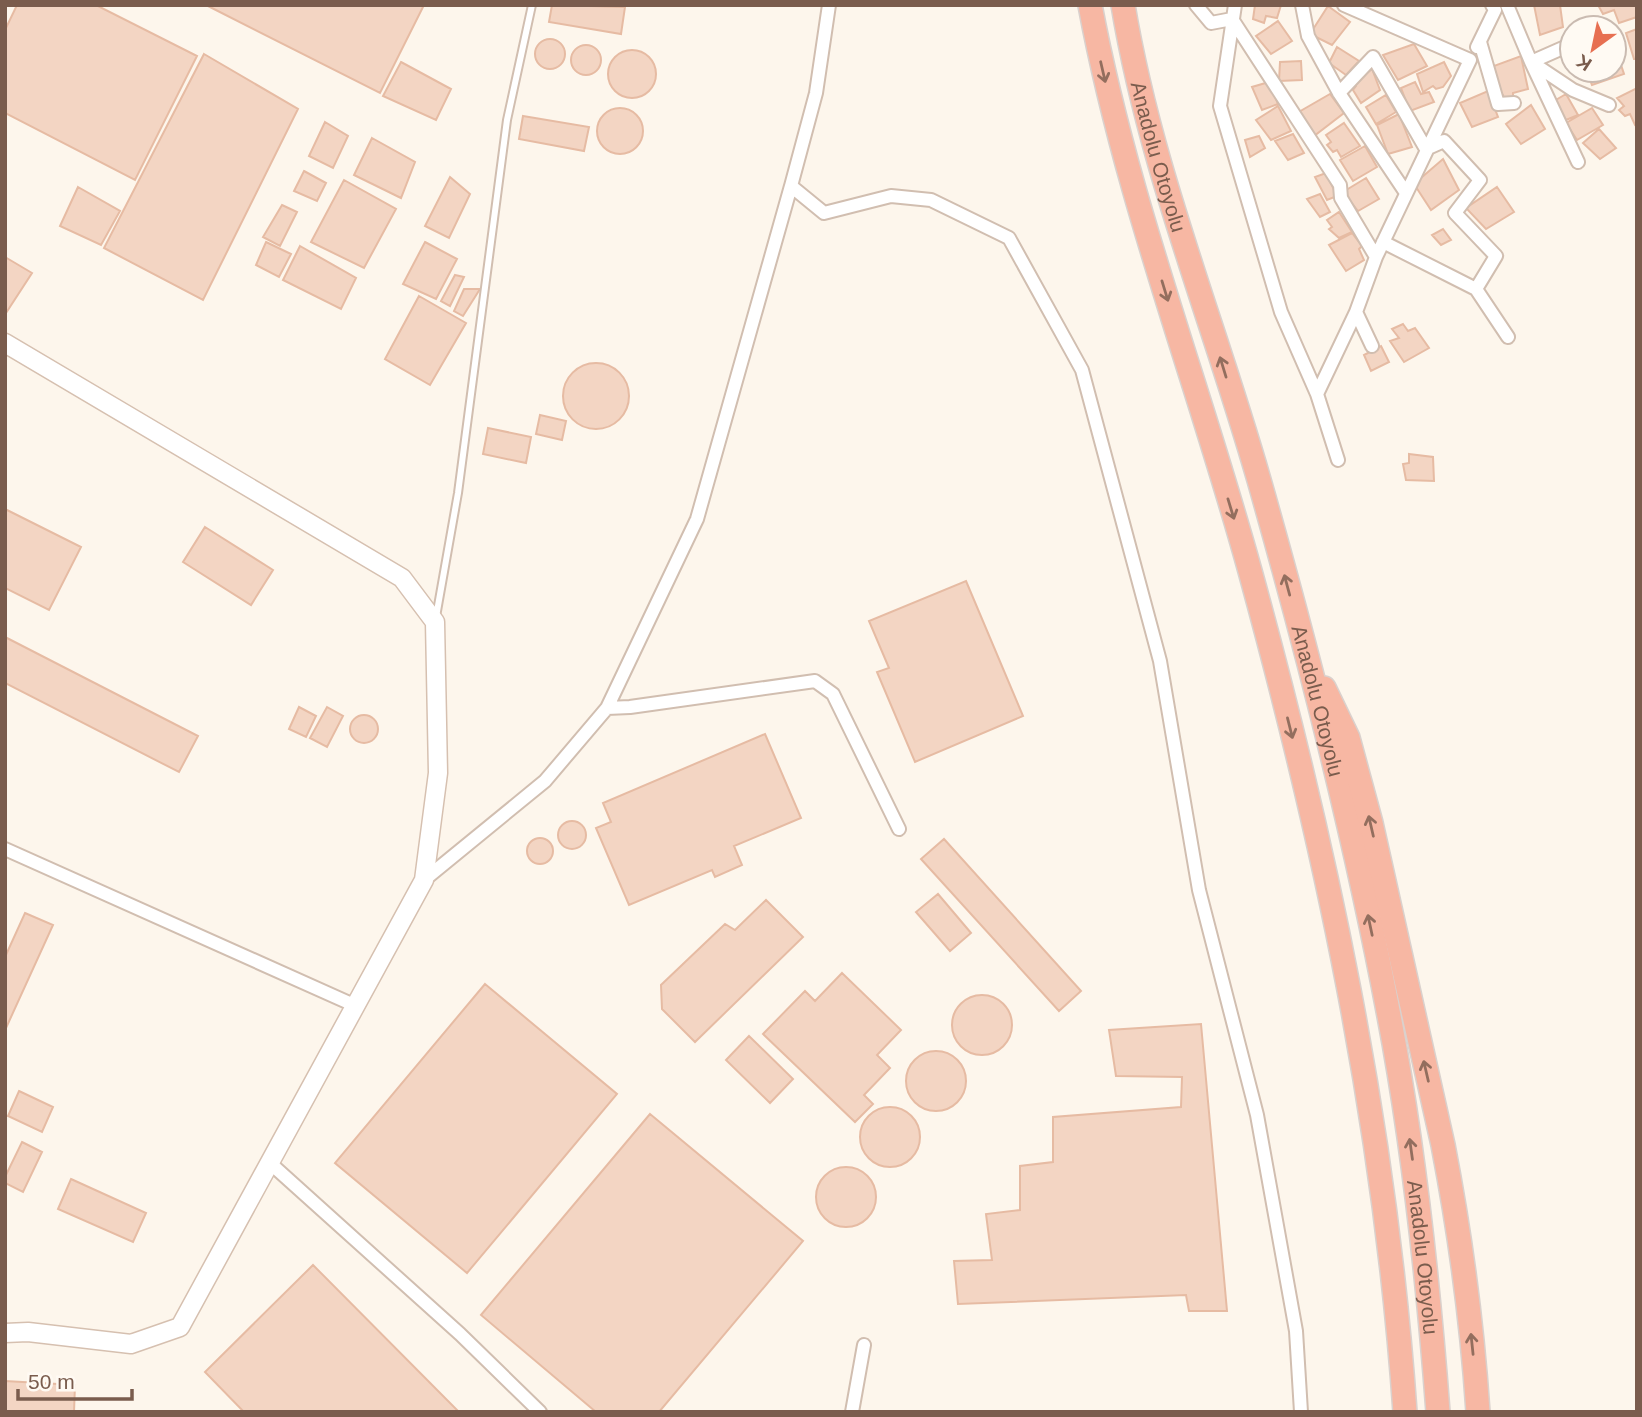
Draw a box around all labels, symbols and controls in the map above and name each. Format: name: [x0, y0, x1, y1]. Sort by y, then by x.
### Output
north arrow: [1558, 14, 1628, 84]
text: K: [1572, 50, 1595, 75]
one-way arrow: [1097, 60, 1110, 83]
street label: Anadolu Otoyolu: [1127, 79, 1191, 235]
one-way arrow: [1159, 280, 1172, 302]
one-way arrow: [1216, 356, 1229, 378]
one-way arrow: [1226, 497, 1239, 519]
one-way arrow: [1280, 574, 1293, 596]
street label: Anadolu Otoyolu: [1288, 622, 1348, 779]
one-way arrow: [1284, 716, 1297, 739]
one-way arrow: [1364, 815, 1377, 837]
one-way arrow: [1363, 914, 1377, 937]
one-way arrow: [1419, 1060, 1433, 1083]
one-way arrow: [1404, 1138, 1417, 1161]
street label: Anadolu Otoyolu: [1404, 1179, 1443, 1336]
one-way arrow: [1465, 1333, 1478, 1356]
scale bar: [18, 1358, 131, 1402]
text: 50 m: [28, 1370, 75, 1393]

